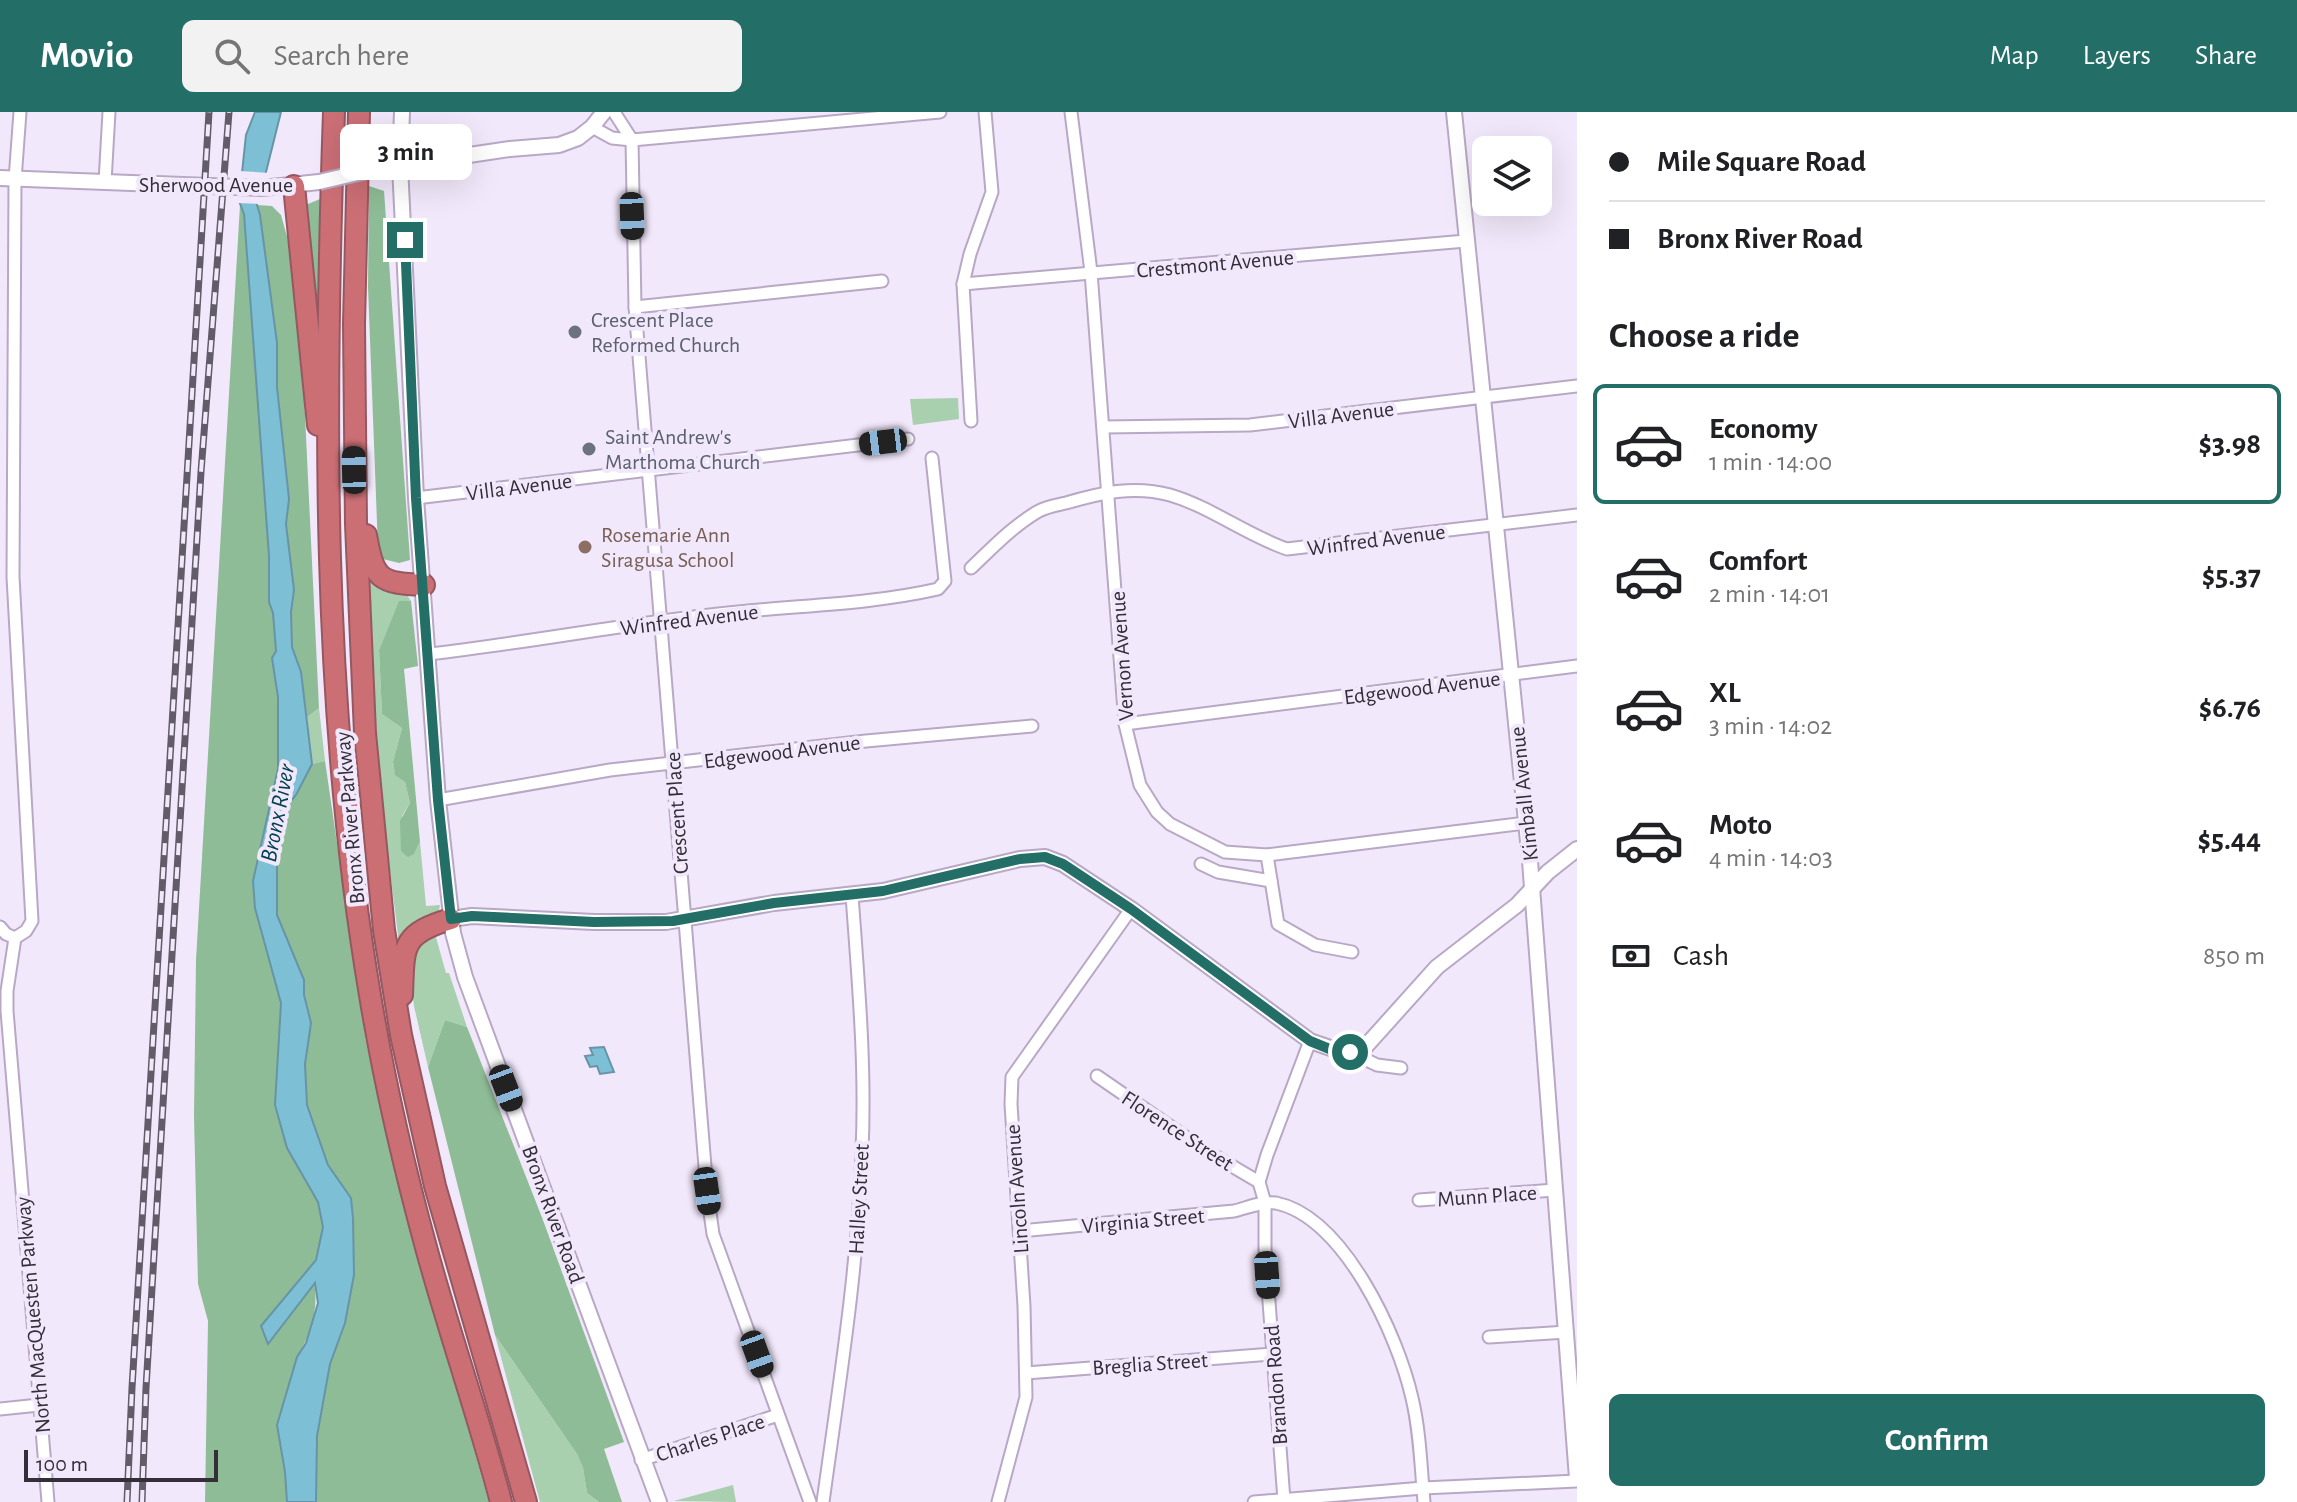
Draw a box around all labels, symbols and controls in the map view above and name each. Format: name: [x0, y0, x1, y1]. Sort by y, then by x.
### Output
search box: [182, 20, 742, 92]
icon: search: [210, 34, 254, 78]
text: Movio: [40, 37, 134, 75]
text: Search here: [274, 41, 409, 71]
text: Map: [1990, 42, 2039, 70]
text: Layers: [2083, 42, 2151, 70]
text: Share: [2195, 42, 2257, 70]
callout: 3 min: [339, 124, 471, 180]
map controls: [1472, 136, 1552, 216]
button: layers: [1472, 136, 1552, 216]
text: 3 min: [378, 139, 434, 165]
text: Mile Square Road: [1657, 147, 1866, 177]
street label: Sherwood Avenue: [139, 174, 293, 196]
car: [619, 192, 645, 240]
route end: [387, 222, 423, 258]
text: Bronx River Road: [1657, 224, 1863, 254]
street label: Crestmont Avenue: [1136, 246, 1295, 282]
place label: Crescent Place Reformed Church: [591, 309, 740, 356]
text: Choose a ride: [1609, 318, 1799, 354]
marker: Crescent Place Reformed Church: [566, 323, 584, 341]
street label: Villa Avenue: [1287, 398, 1395, 432]
icon: car: [1613, 408, 1685, 480]
text: Economy: [1709, 414, 1818, 444]
place label: Saint Andrew's Marthoma Church: [605, 426, 761, 473]
car: [858, 427, 908, 457]
text: $3.98: [2198, 429, 2261, 459]
marker: Saint Andrew's Marthoma Church: [580, 440, 598, 458]
car: [342, 446, 366, 494]
text: 1 min · 14:00: [1709, 449, 1832, 475]
street label: Villa Avenue: [465, 470, 573, 504]
street label: Winfred Avenue: [1306, 521, 1447, 559]
place label: Rosemarie Ann Siragusa School: [601, 524, 735, 571]
marker: Rosemarie Ann Siragusa School: [576, 538, 594, 556]
icon: car: [1613, 540, 1685, 612]
text: Comfort: [1709, 546, 1808, 576]
text: $5.37: [2202, 561, 2261, 591]
text: 2 min · 14:01: [1709, 581, 1830, 607]
street label: Vernon Avenue: [1106, 590, 1137, 721]
street label: Winfred Avenue: [619, 601, 760, 639]
street label: Edgewood Avenue: [1343, 667, 1502, 709]
icon: car: [1613, 672, 1685, 744]
text: XL: [1709, 678, 1741, 708]
text: $6.76: [2199, 693, 2261, 723]
text: 3 min · 14:02: [1709, 713, 1832, 739]
street label: Kimball Avenue: [1506, 726, 1542, 862]
street label: Bronx River Parkway: [331, 730, 368, 905]
street label: Edgewood Avenue: [703, 731, 862, 773]
street label: Crescent Place: [662, 751, 692, 875]
water label: Bronx River: [257, 761, 299, 864]
icon: car: [1613, 804, 1685, 876]
text: Moto: [1709, 810, 1772, 840]
text: $5.44: [2197, 825, 2261, 855]
text: 4 min · 14:03: [1709, 845, 1833, 871]
icon: cash: [1609, 934, 1653, 978]
text: Cash: [1673, 941, 1729, 971]
text: 850 m: [2203, 943, 2265, 969]
route start: [1332, 1034, 1368, 1070]
car: [486, 1061, 526, 1115]
street label: Florence Street: [1118, 1087, 1237, 1175]
street label: Lincoln Avenue: [1002, 1123, 1032, 1254]
street label: Bronx River Road: [518, 1142, 588, 1286]
street label: Halley Street: [845, 1143, 873, 1255]
car: [692, 1166, 722, 1216]
street label: Munn Place: [1437, 1182, 1538, 1210]
street label: North MacQuesten Parkway: [12, 1195, 54, 1434]
street label: Virginia Street: [1081, 1205, 1205, 1237]
car: [1253, 1250, 1281, 1300]
street label: Brandon Road: [1261, 1324, 1291, 1446]
car: [738, 1327, 776, 1381]
street label: Breglia Street: [1092, 1349, 1209, 1379]
button: Confirm: [1609, 1394, 2265, 1486]
street label: Charles Place: [653, 1410, 767, 1466]
scale bar: [24, 1446, 218, 1482]
text: 100 m: [36, 1453, 88, 1475]

